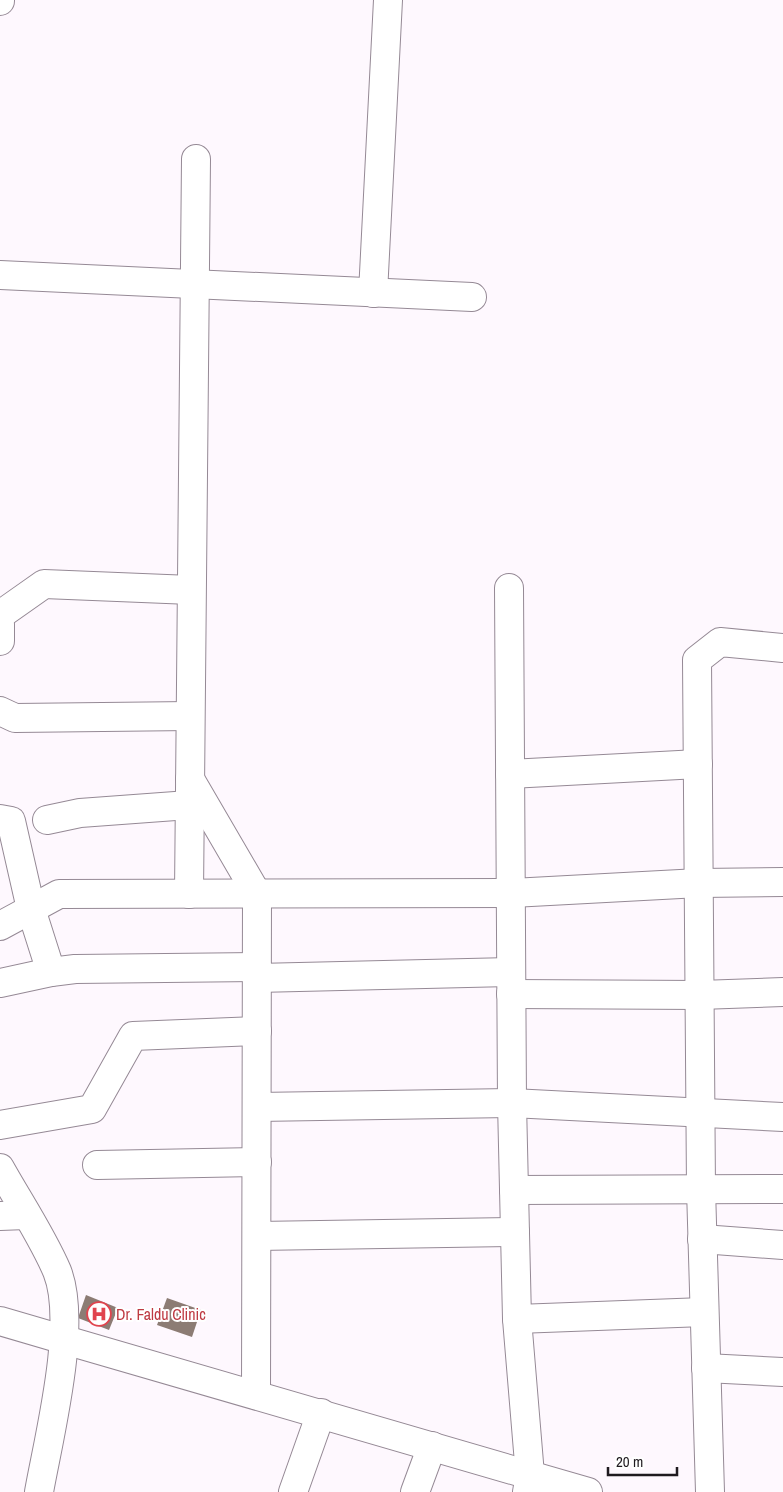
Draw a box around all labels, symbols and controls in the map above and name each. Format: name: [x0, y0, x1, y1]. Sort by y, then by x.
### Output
hospital icon: Dr. Faldu Clinic: [86, 1301, 112, 1327]
place label: Dr. Faldu Clinic: [116, 1303, 206, 1325]
scale bar: [608, 1444, 677, 1476]
text: 20 m: [616, 1451, 643, 1472]

